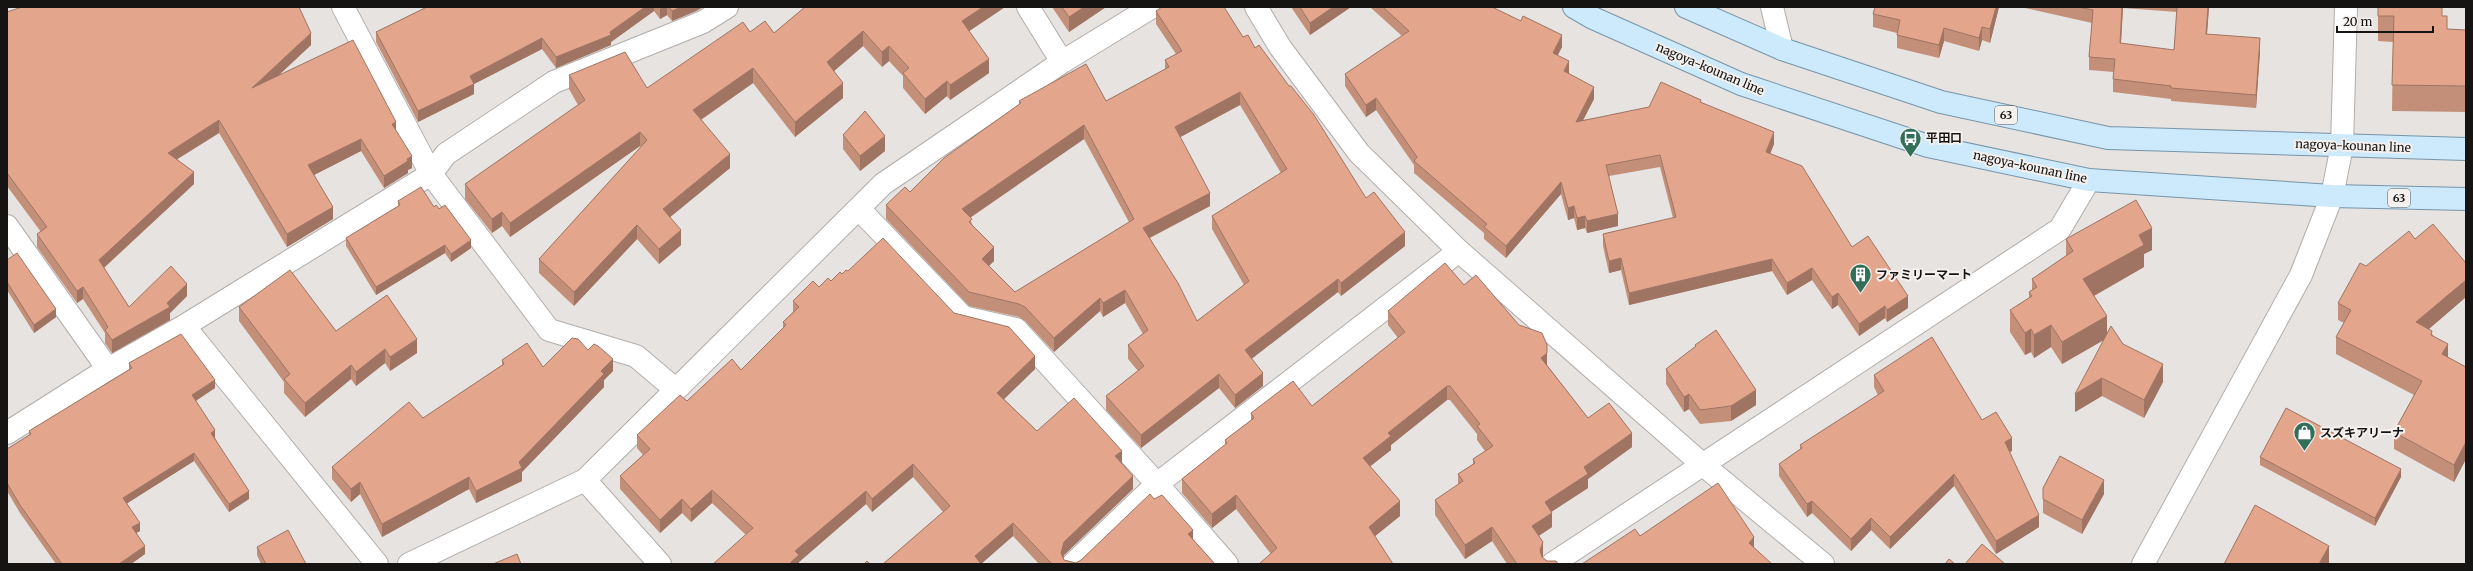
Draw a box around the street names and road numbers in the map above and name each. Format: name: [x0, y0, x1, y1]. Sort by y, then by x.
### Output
street label: nagoya-kounan line: [1654, 39, 1766, 98]
road number: 63: [1995, 106, 2017, 124]
street label: nagoya-kounan line: [2295, 136, 2411, 155]
street label: nagoya-kounan line: [1972, 147, 2088, 186]
road number: 63: [2388, 189, 2410, 207]

